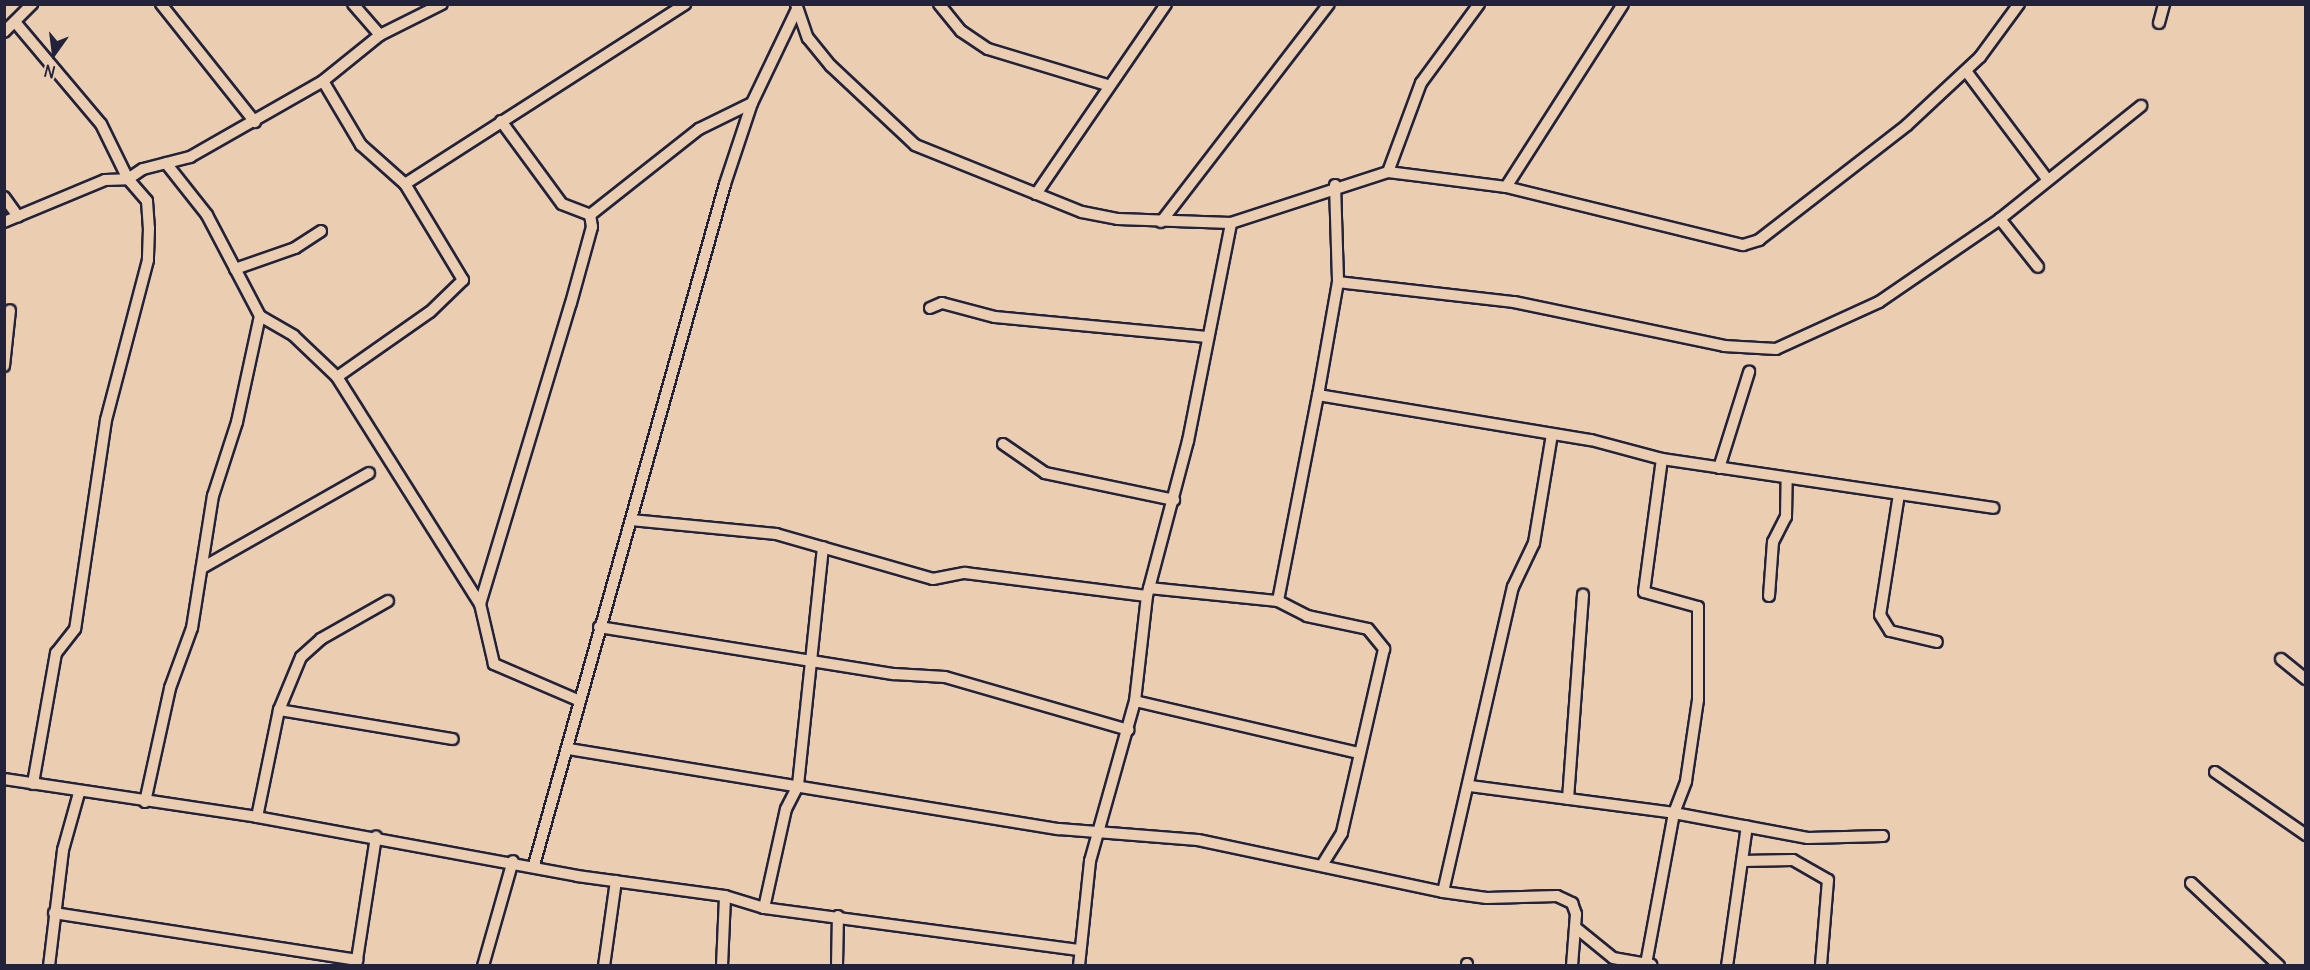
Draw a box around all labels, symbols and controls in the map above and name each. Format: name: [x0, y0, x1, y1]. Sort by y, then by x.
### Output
north arrow: [24, 24, 84, 84]
text: N: [42, 60, 57, 83]

